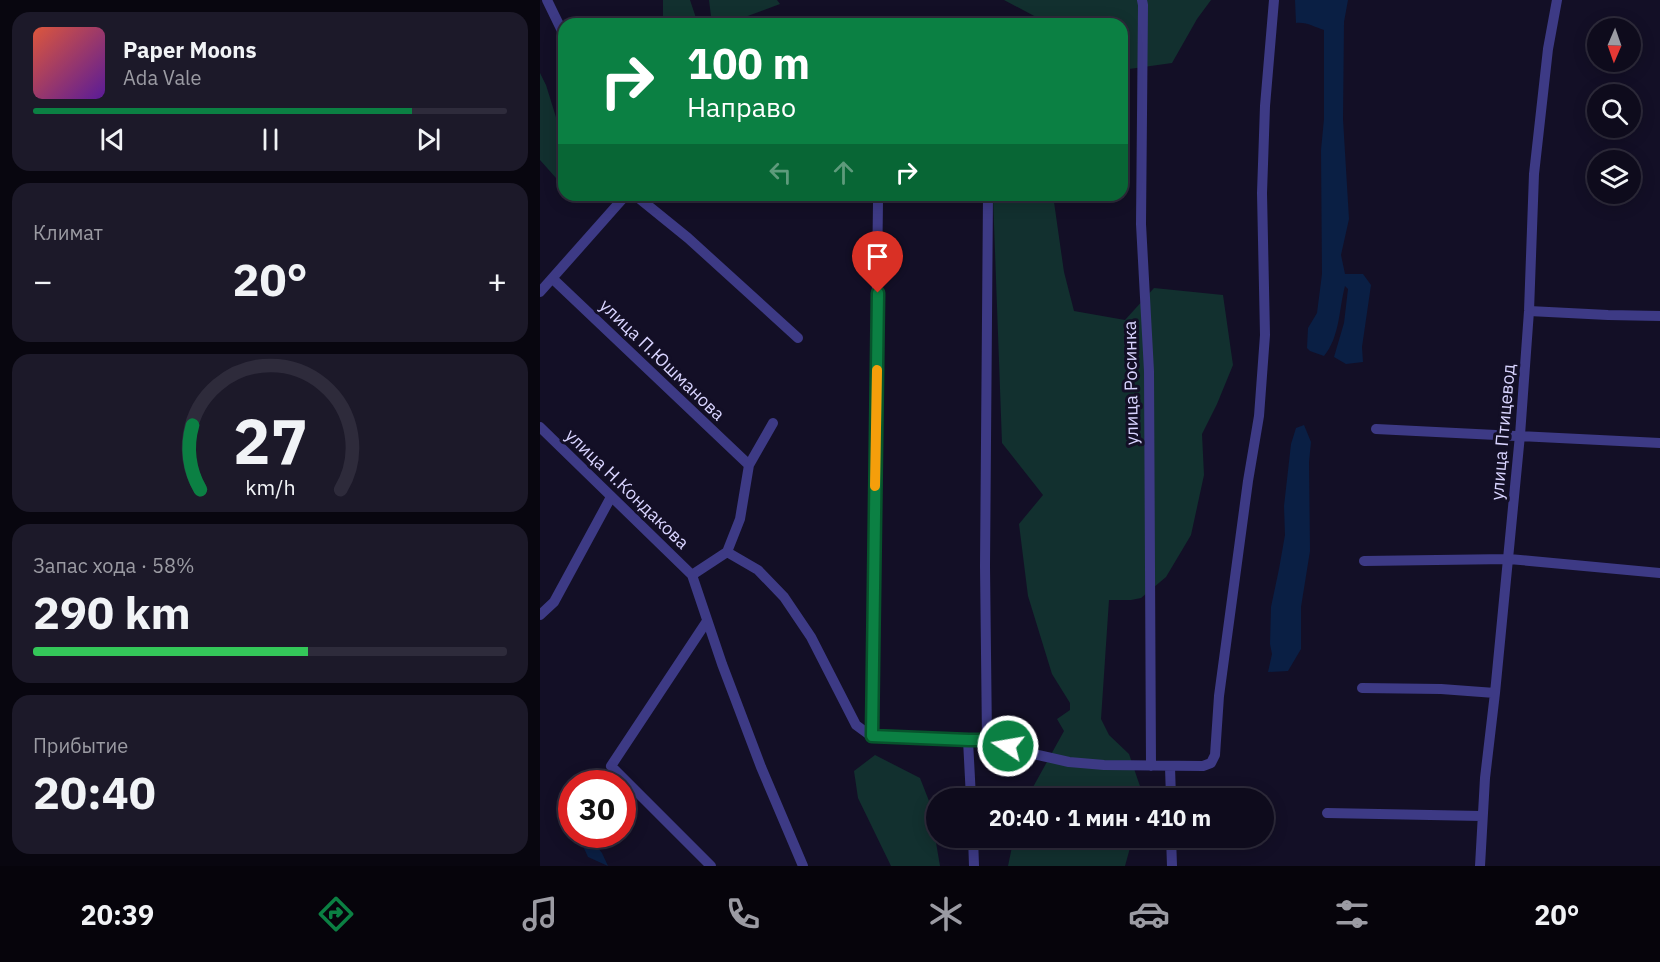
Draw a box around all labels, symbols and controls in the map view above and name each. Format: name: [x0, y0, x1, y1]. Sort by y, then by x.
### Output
north arrow: [1587, 18, 1641, 72]
map controls: [1587, 18, 1641, 204]
text: Paper Moons: [123, 35, 256, 64]
text: 100 m: [687, 36, 810, 91]
icon: right: [588, 42, 666, 120]
text: Ada Vale: [123, 64, 202, 91]
button: search: [1587, 84, 1641, 138]
text: Направо: [687, 89, 796, 124]
icon: previous: [96, 123, 129, 156]
icon: pause: [254, 123, 287, 156]
icon: next: [412, 123, 445, 156]
button: layers: [1587, 150, 1641, 204]
icon: left: [764, 156, 797, 189]
icon: ahead: [827, 156, 860, 189]
icon: right: [890, 156, 923, 189]
text: Климат: [33, 219, 103, 246]
pin: [852, 231, 903, 293]
icon: arrive: [861, 240, 894, 273]
text: 20°: [232, 250, 308, 308]
text: −: [33, 259, 53, 302]
text: +: [487, 259, 507, 302]
street label: улица П.Юшманова: [595, 294, 730, 426]
street label: улица Росинка: [1118, 320, 1143, 445]
street label: улица Птицевод: [1485, 362, 1520, 501]
text: 27: [233, 400, 307, 481]
street label: улица Н.Кондакова: [561, 424, 694, 554]
text: km/h: [245, 473, 295, 501]
text: Запас хода · 58%: [33, 552, 195, 579]
text: 290 km: [33, 583, 191, 641]
position arrow: [976, 714, 1040, 778]
text: Прибытие: [33, 732, 128, 759]
text: 20:40: [33, 763, 156, 821]
speed limit sign: 30: [558, 770, 636, 848]
text: 20:40 · 1 мин · 410 m: [989, 803, 1211, 832]
icon: directions: [315, 893, 357, 935]
icon: music: [519, 893, 561, 935]
icon: phone: [722, 893, 764, 935]
icon: climate: [925, 893, 967, 935]
icon: car: [1128, 893, 1170, 935]
icon: filters: [1331, 893, 1373, 935]
text: 20:39: [81, 897, 154, 932]
text: 20°: [1534, 897, 1579, 932]

